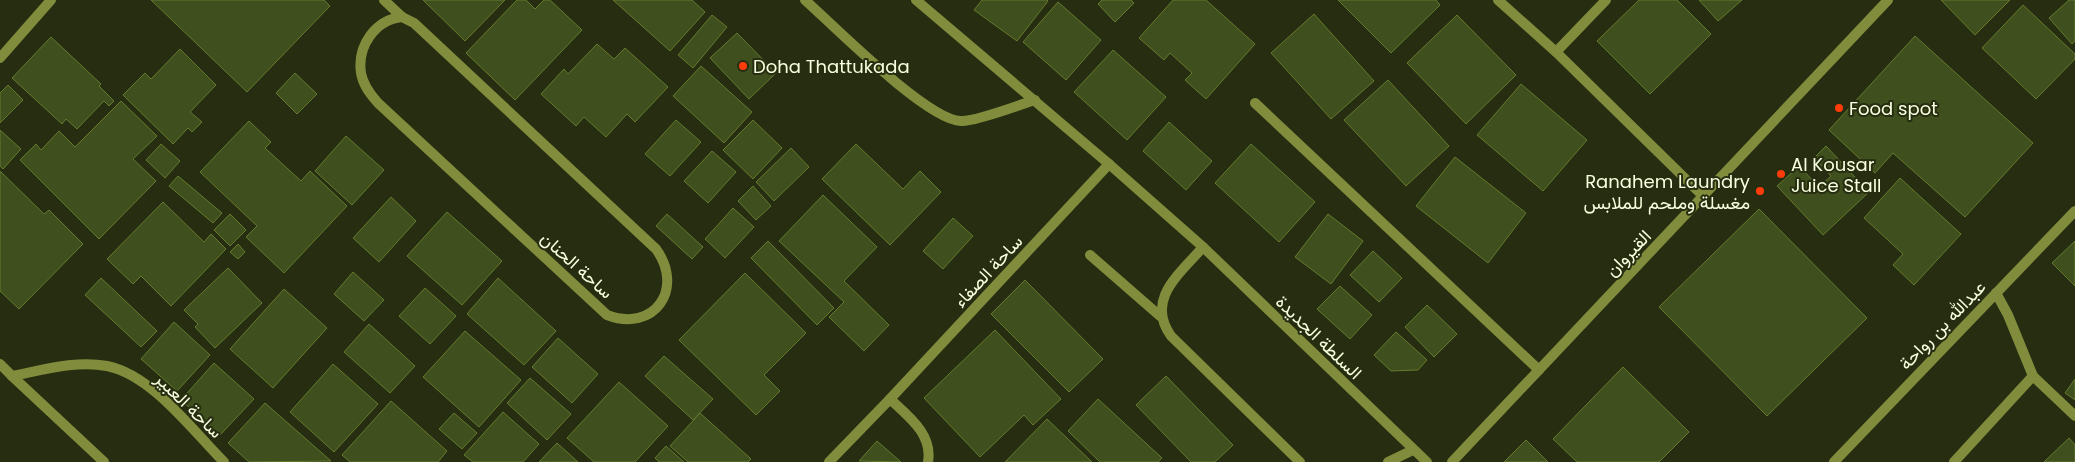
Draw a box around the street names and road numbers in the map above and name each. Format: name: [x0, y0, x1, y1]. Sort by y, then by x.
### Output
street label: القيروان: [1599, 224, 1657, 282]
street label: ساحة الحنان: [535, 226, 619, 304]
street label: ساحة الصفاء: [948, 229, 1028, 313]
street label: عبدالله بن رواحة: [1893, 275, 1991, 375]
street label: السلطة الجديدة: [1270, 289, 1368, 385]
street label: ساحة العبير: [149, 366, 228, 444]

